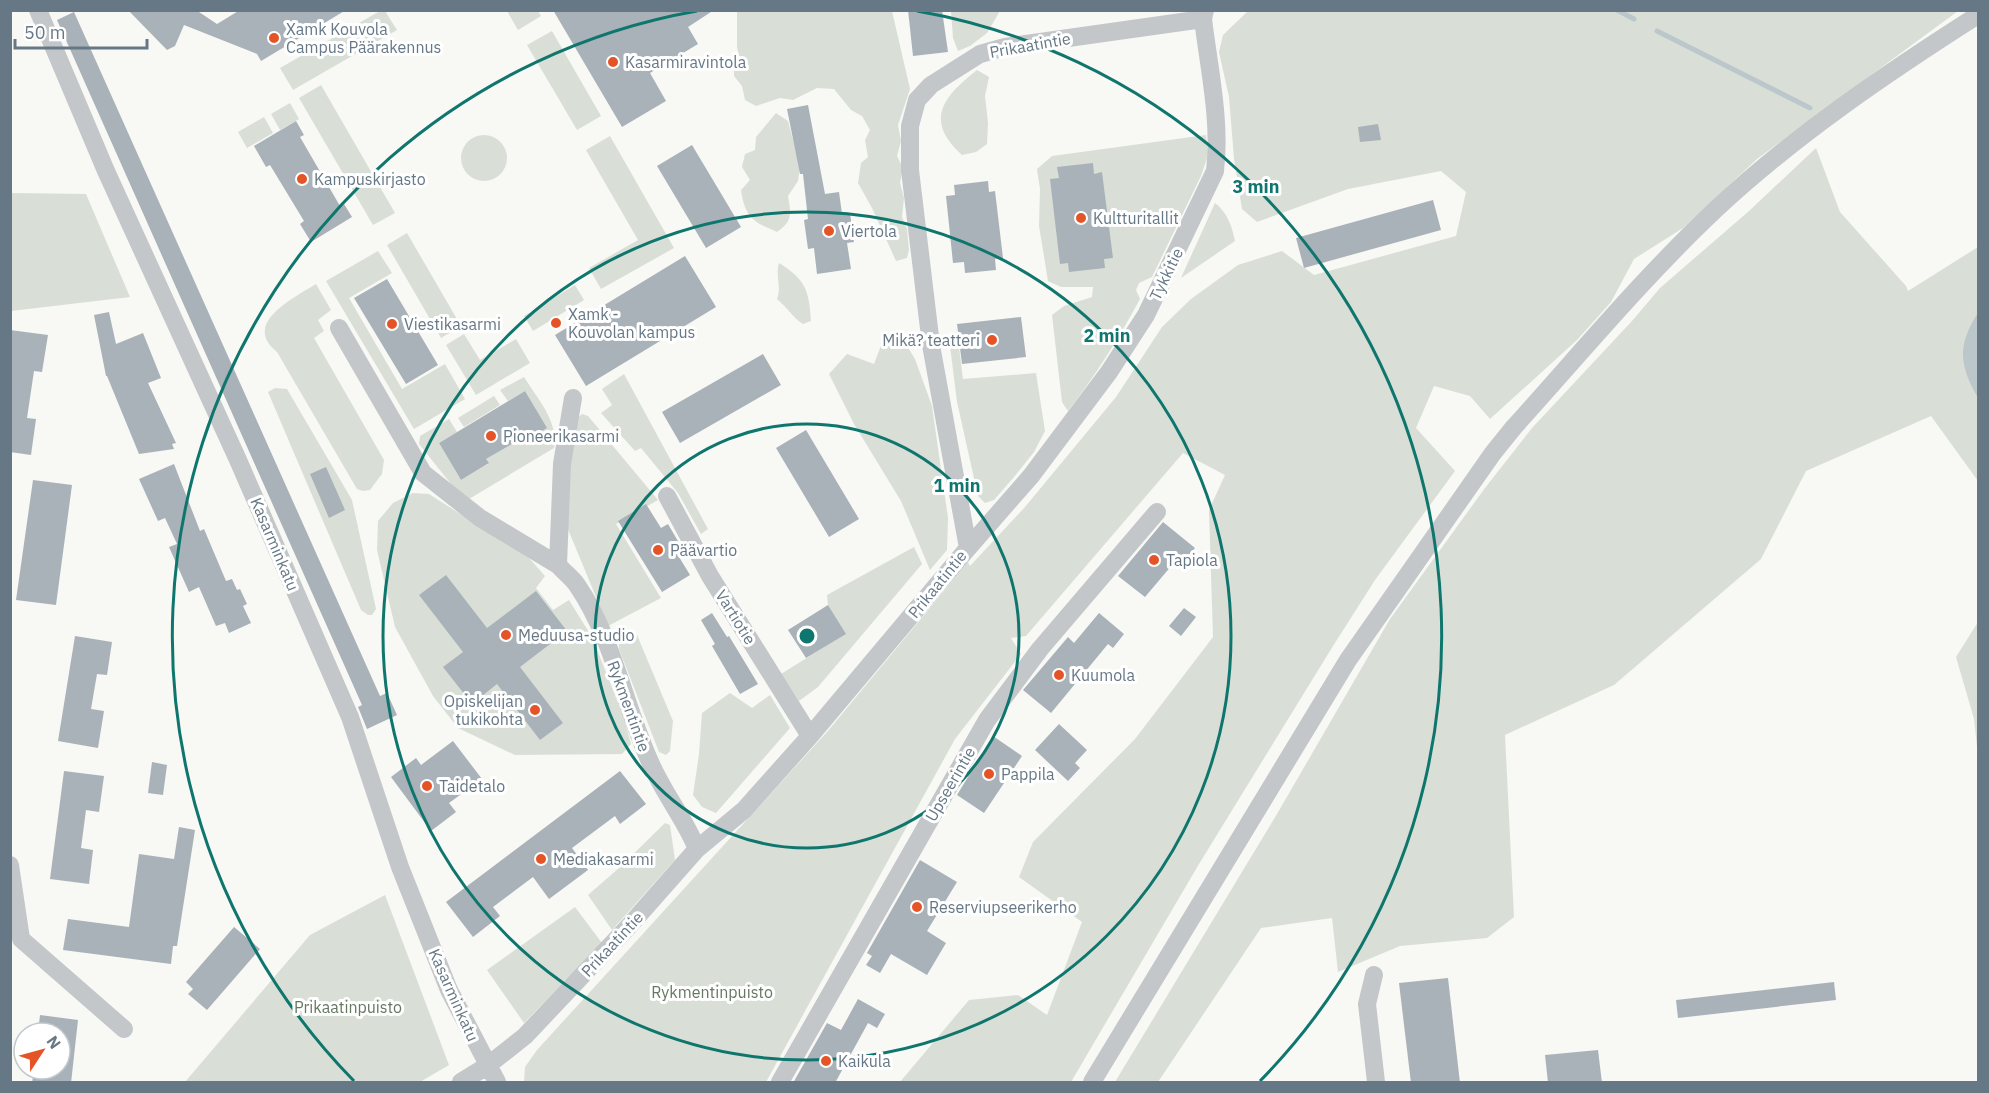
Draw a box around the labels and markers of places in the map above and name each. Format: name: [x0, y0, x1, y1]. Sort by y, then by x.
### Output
place label: Xamk Kouvola Campus Päärakennus: [286, 19, 441, 57]
marker: Xamk Kouvola Campus Päärakennus: [267, 31, 281, 45]
place label: Kasarmiravintola: [625, 52, 747, 72]
marker: Kasarmiravintola: [606, 55, 620, 69]
place label: Kampuskirjasto: [314, 169, 426, 189]
marker: Kampuskirjasto: [295, 172, 309, 186]
place label: Kultturitallit: [1093, 208, 1179, 228]
marker: Kultturitallit: [1074, 211, 1088, 225]
place label: Viertola: [841, 221, 897, 241]
marker: Viertola: [822, 224, 836, 238]
place label: Xamk - Kouvolan kampus: [568, 304, 695, 342]
place label: Viestikasarmi: [404, 314, 501, 334]
marker: Xamk - Kouvolan kampus: [549, 316, 563, 330]
marker: Viestikasarmi: [385, 317, 399, 331]
place label: Mikä? teatteri: [882, 330, 980, 350]
marker: Mikä? teatteri: [985, 333, 999, 347]
place label: Pioneerikasarmi: [503, 426, 619, 446]
marker: Pioneerikasarmi: [484, 429, 498, 443]
place label: Päävartio: [670, 540, 737, 560]
marker: Päävartio: [651, 543, 665, 557]
place label: Tapiola: [1166, 550, 1218, 570]
marker: Tapiola: [1147, 553, 1161, 567]
place label: Meduusa-studio: [518, 625, 635, 645]
centre of rings: [797, 626, 817, 646]
marker: Meduusa-studio: [499, 628, 513, 642]
place label: Kuumola: [1071, 665, 1135, 685]
marker: Kuumola: [1052, 668, 1066, 682]
place label: Opiskelijan tukikohta: [444, 691, 523, 729]
marker: Opiskelijan tukikohta: [528, 703, 542, 717]
place label: Pappila: [1001, 764, 1055, 784]
marker: Pappila: [982, 767, 996, 781]
place label: Taidetalo: [439, 776, 505, 796]
marker: Taidetalo: [420, 779, 434, 793]
place label: Mediakasarmi: [553, 849, 654, 869]
marker: Mediakasarmi: [534, 852, 548, 866]
place label: Reserviupseerikerho: [929, 897, 1077, 917]
marker: Reserviupseerikerho: [910, 900, 924, 914]
place label: Kaikula: [838, 1051, 891, 1071]
marker: Kaikula: [819, 1054, 833, 1068]

